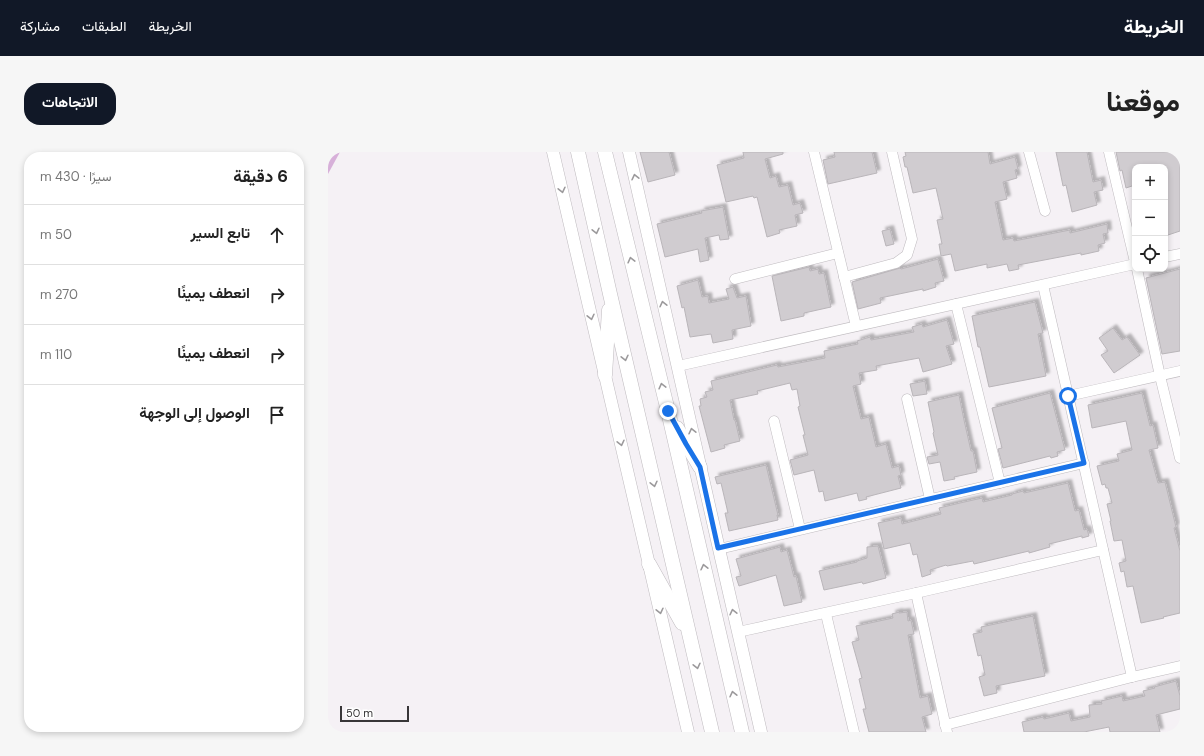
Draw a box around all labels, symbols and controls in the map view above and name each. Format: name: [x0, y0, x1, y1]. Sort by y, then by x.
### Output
text: الخريطة: [1124, 14, 1184, 39]
text: مشاركة: [20, 17, 60, 35]
text: الطبقات: [82, 17, 126, 35]
text: الخريطة: [148, 17, 192, 35]
button: الاتجاهات: [24, 83, 116, 125]
text: موقعنا: [1106, 83, 1180, 120]
map controls: [1132, 164, 1168, 272]
button: +: [1132, 164, 1168, 200]
text: 6 دقيقة: [233, 165, 288, 187]
text: سيرًا · 430 m: [40, 168, 112, 185]
one-way arrow: [631, 174, 639, 180]
one-way arrow: [557, 187, 565, 193]
button: −: [1132, 200, 1168, 236]
text: تابع السير: [191, 223, 250, 243]
icon: ahead: [266, 224, 288, 246]
text: 50 m: [40, 226, 72, 243]
one-way arrow: [591, 228, 599, 234]
button: locate: [1132, 236, 1168, 272]
one-way arrow: [628, 257, 636, 263]
text: انعطف يمينًا: [177, 283, 250, 303]
icon: right: [266, 284, 288, 306]
text: 270 m: [40, 286, 78, 303]
one-way arrow: [660, 301, 668, 307]
one-way arrow: [587, 313, 595, 320]
text: انعطف يمينًا: [177, 343, 250, 363]
icon: right: [266, 344, 288, 366]
text: 110 m: [40, 346, 72, 363]
one-way arrow: [620, 355, 628, 361]
one-way arrow: [659, 383, 667, 389]
route start: [1059, 387, 1077, 405]
route end: [659, 402, 677, 420]
text: الوصول إلى الوجهة: [139, 403, 250, 423]
icon: arrive: [266, 404, 288, 426]
one-way arrow: [689, 428, 697, 434]
one-way arrow: [616, 440, 624, 446]
one-way arrow: [650, 481, 658, 488]
one-way arrow: [701, 564, 709, 570]
one-way arrow: [655, 607, 663, 614]
one-way arrow: [730, 609, 738, 615]
one-way arrow: [692, 662, 700, 669]
one-way arrow: [730, 691, 738, 697]
scale bar: [340, 704, 409, 723]
text: 50 m: [346, 706, 373, 720]

